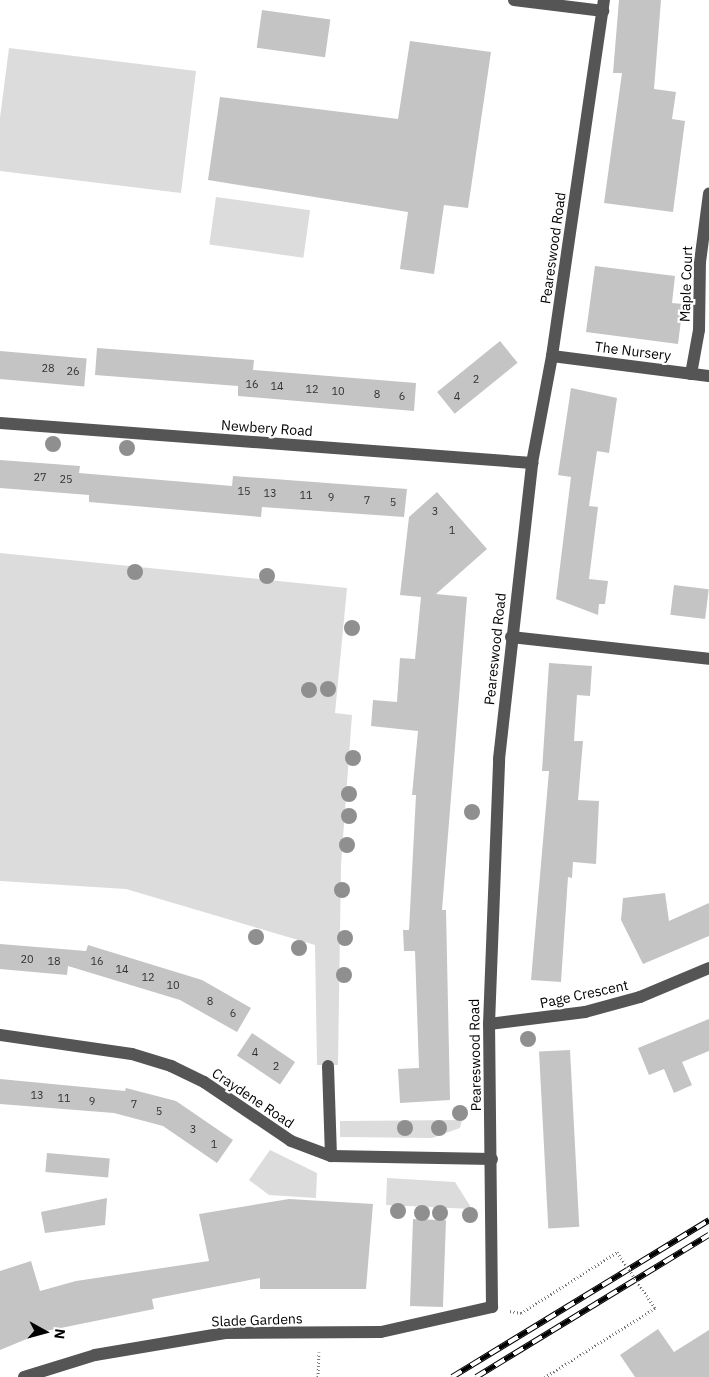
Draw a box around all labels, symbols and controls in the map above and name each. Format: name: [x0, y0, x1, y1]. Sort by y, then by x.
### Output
street label: Peareswood Road: [537, 191, 569, 305]
street label: Maple Court: [676, 246, 696, 322]
street label: The Nursery: [594, 338, 672, 364]
house number: 28: [41, 361, 55, 375]
house number: 26: [66, 364, 80, 378]
house number: 2: [473, 372, 479, 386]
house number: 16: [245, 377, 259, 391]
house number: 14: [270, 379, 284, 393]
house number: 12: [305, 382, 319, 396]
house number: 10: [331, 384, 345, 398]
house number: 8: [374, 387, 380, 401]
house number: 6: [399, 389, 405, 403]
house number: 4: [454, 389, 460, 403]
street label: Newbery Road: [221, 416, 313, 440]
house number: 27: [33, 470, 47, 484]
house number: 25: [59, 472, 73, 486]
house number: 15: [237, 484, 251, 498]
house number: 13: [263, 486, 277, 500]
house number: 11: [299, 488, 313, 502]
house number: 9: [328, 490, 334, 504]
house number: 7: [364, 493, 370, 507]
house number: 5: [390, 495, 396, 509]
house number: 3: [432, 504, 438, 518]
house number: 1: [449, 523, 455, 537]
street label: Peareswood Road: [481, 592, 509, 706]
house number: 20: [20, 952, 34, 966]
house number: 18: [47, 954, 61, 968]
house number: 16: [90, 954, 104, 968]
house number: 14: [115, 962, 129, 976]
house number: 12: [141, 970, 155, 984]
street label: Page Crescent: [538, 976, 630, 1012]
house number: 10: [166, 978, 180, 992]
house number: 8: [207, 994, 213, 1008]
street label: Peareswood Road: [466, 998, 484, 1112]
house number: 6: [230, 1006, 236, 1020]
house number: 4: [252, 1045, 258, 1059]
house number: 2: [273, 1059, 279, 1073]
street label: Craydene Road: [209, 1064, 297, 1132]
house number: 13: [30, 1088, 44, 1102]
house number: 11: [57, 1091, 71, 1105]
house number: 9: [89, 1094, 95, 1108]
house number: 7: [131, 1097, 137, 1111]
house number: 5: [156, 1104, 162, 1118]
house number: 3: [190, 1122, 196, 1136]
house number: 1: [211, 1137, 217, 1151]
north arrow: [20, 1307, 70, 1357]
street label: Slade Gardens: [211, 1310, 303, 1330]
text: N: [50, 1328, 69, 1340]

